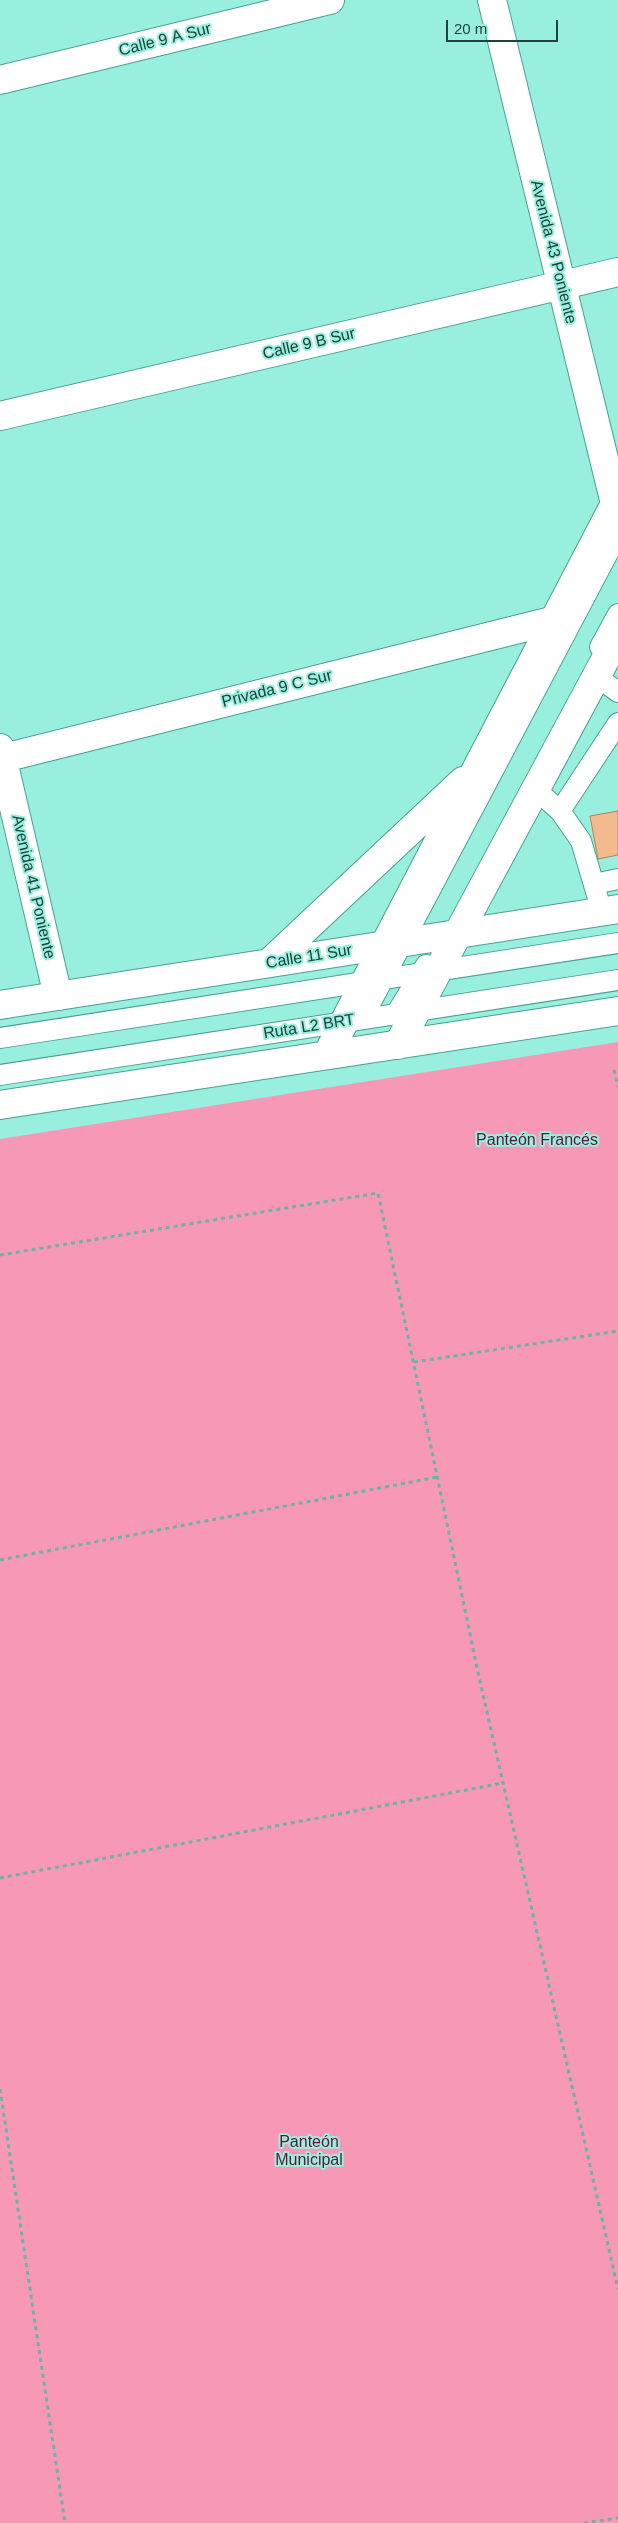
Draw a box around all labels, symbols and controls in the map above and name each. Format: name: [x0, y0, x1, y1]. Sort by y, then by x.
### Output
scale bar: [448, 10, 560, 42]
street label: Calle 9 A Sur: [117, 19, 213, 61]
text: 20 m: [454, 20, 487, 37]
street label: Avenida 43 Poniente: [526, 178, 580, 326]
street label: Calle 9 B Sur: [261, 324, 357, 364]
street label: Privada 9 C Sur: [220, 666, 334, 712]
street label: Avenida 41 Poniente: [7, 813, 59, 961]
street label: Calle 11 Sur: [265, 941, 353, 973]
street label: Ruta L2 BRT: [262, 1010, 356, 1044]
park label: Panteón Francés: [476, 1131, 598, 1151]
park label: Panteón Municipal: [275, 2133, 343, 2171]

